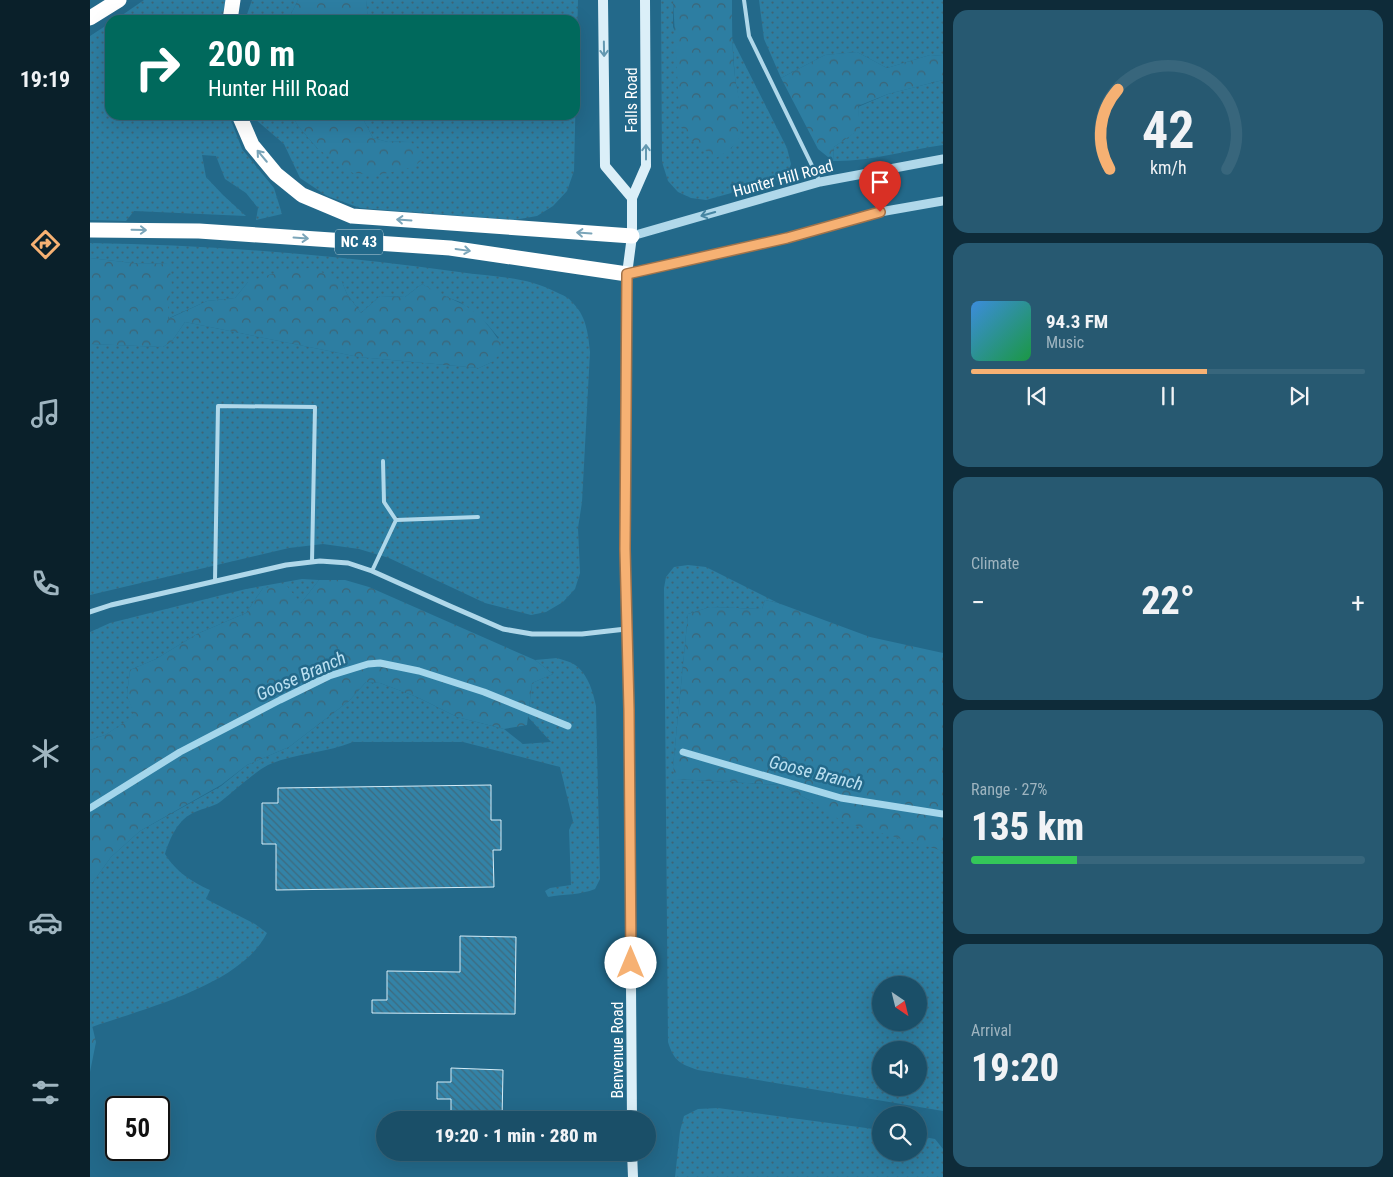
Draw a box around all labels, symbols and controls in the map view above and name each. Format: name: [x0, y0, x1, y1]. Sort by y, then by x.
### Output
text: 200 m: [208, 34, 295, 75]
icon: right: [125, 35, 190, 100]
one-way arrow: [599, 40, 609, 56]
text: 19:19: [20, 67, 70, 92]
street label: Falls Road: [622, 67, 641, 133]
text: Hunter Hill Road: [208, 76, 350, 101]
text: 42: [1142, 100, 1194, 161]
one-way arrow: [641, 144, 651, 160]
one-way arrow: [256, 150, 267, 163]
street label: Hunter Hill Road: [731, 156, 835, 201]
text: km/h: [1150, 157, 1186, 178]
pin: [859, 161, 901, 212]
icon: arrive: [866, 168, 894, 196]
one-way arrow: [701, 210, 717, 220]
one-way arrow: [397, 215, 413, 224]
one-way arrow: [130, 225, 146, 235]
icon: directions: [28, 227, 63, 262]
one-way arrow: [576, 228, 592, 237]
road number: NC 43: [335, 230, 383, 254]
one-way arrow: [293, 234, 309, 243]
one-way arrow: [455, 245, 471, 255]
text: 94.3 FM: [1046, 310, 1108, 333]
text: Music: [1046, 333, 1084, 352]
icon: previous: [1023, 382, 1051, 410]
icon: pause: [1154, 382, 1182, 410]
icon: next: [1285, 382, 1313, 410]
icon: music: [28, 396, 63, 431]
text: Climate: [971, 554, 1019, 573]
icon: phone: [28, 566, 63, 601]
text: 22°: [1141, 579, 1195, 623]
text: −: [971, 586, 985, 619]
text: +: [1351, 586, 1365, 619]
water label: Goose Branch: [253, 646, 349, 705]
icon: climate: [28, 736, 63, 771]
water label: Goose Branch: [767, 751, 865, 794]
text: Range · 27%: [971, 780, 1047, 799]
text: 135 km: [971, 805, 1084, 849]
icon: car: [28, 905, 63, 940]
position arrow: [604, 936, 656, 988]
north arrow: [872, 976, 928, 1031]
map controls: [872, 976, 927, 1161]
street label: Benvenue Road: [608, 1001, 627, 1099]
text: Arrival: [971, 1021, 1012, 1040]
button: sound: [872, 1041, 927, 1096]
text: 19:20: [971, 1046, 1059, 1090]
icon: filters: [28, 1075, 63, 1110]
speed limit sign: 50: [105, 1096, 170, 1161]
button: search: [872, 1106, 927, 1161]
text: 19:20 · 1 min · 280 m: [435, 1124, 597, 1147]

